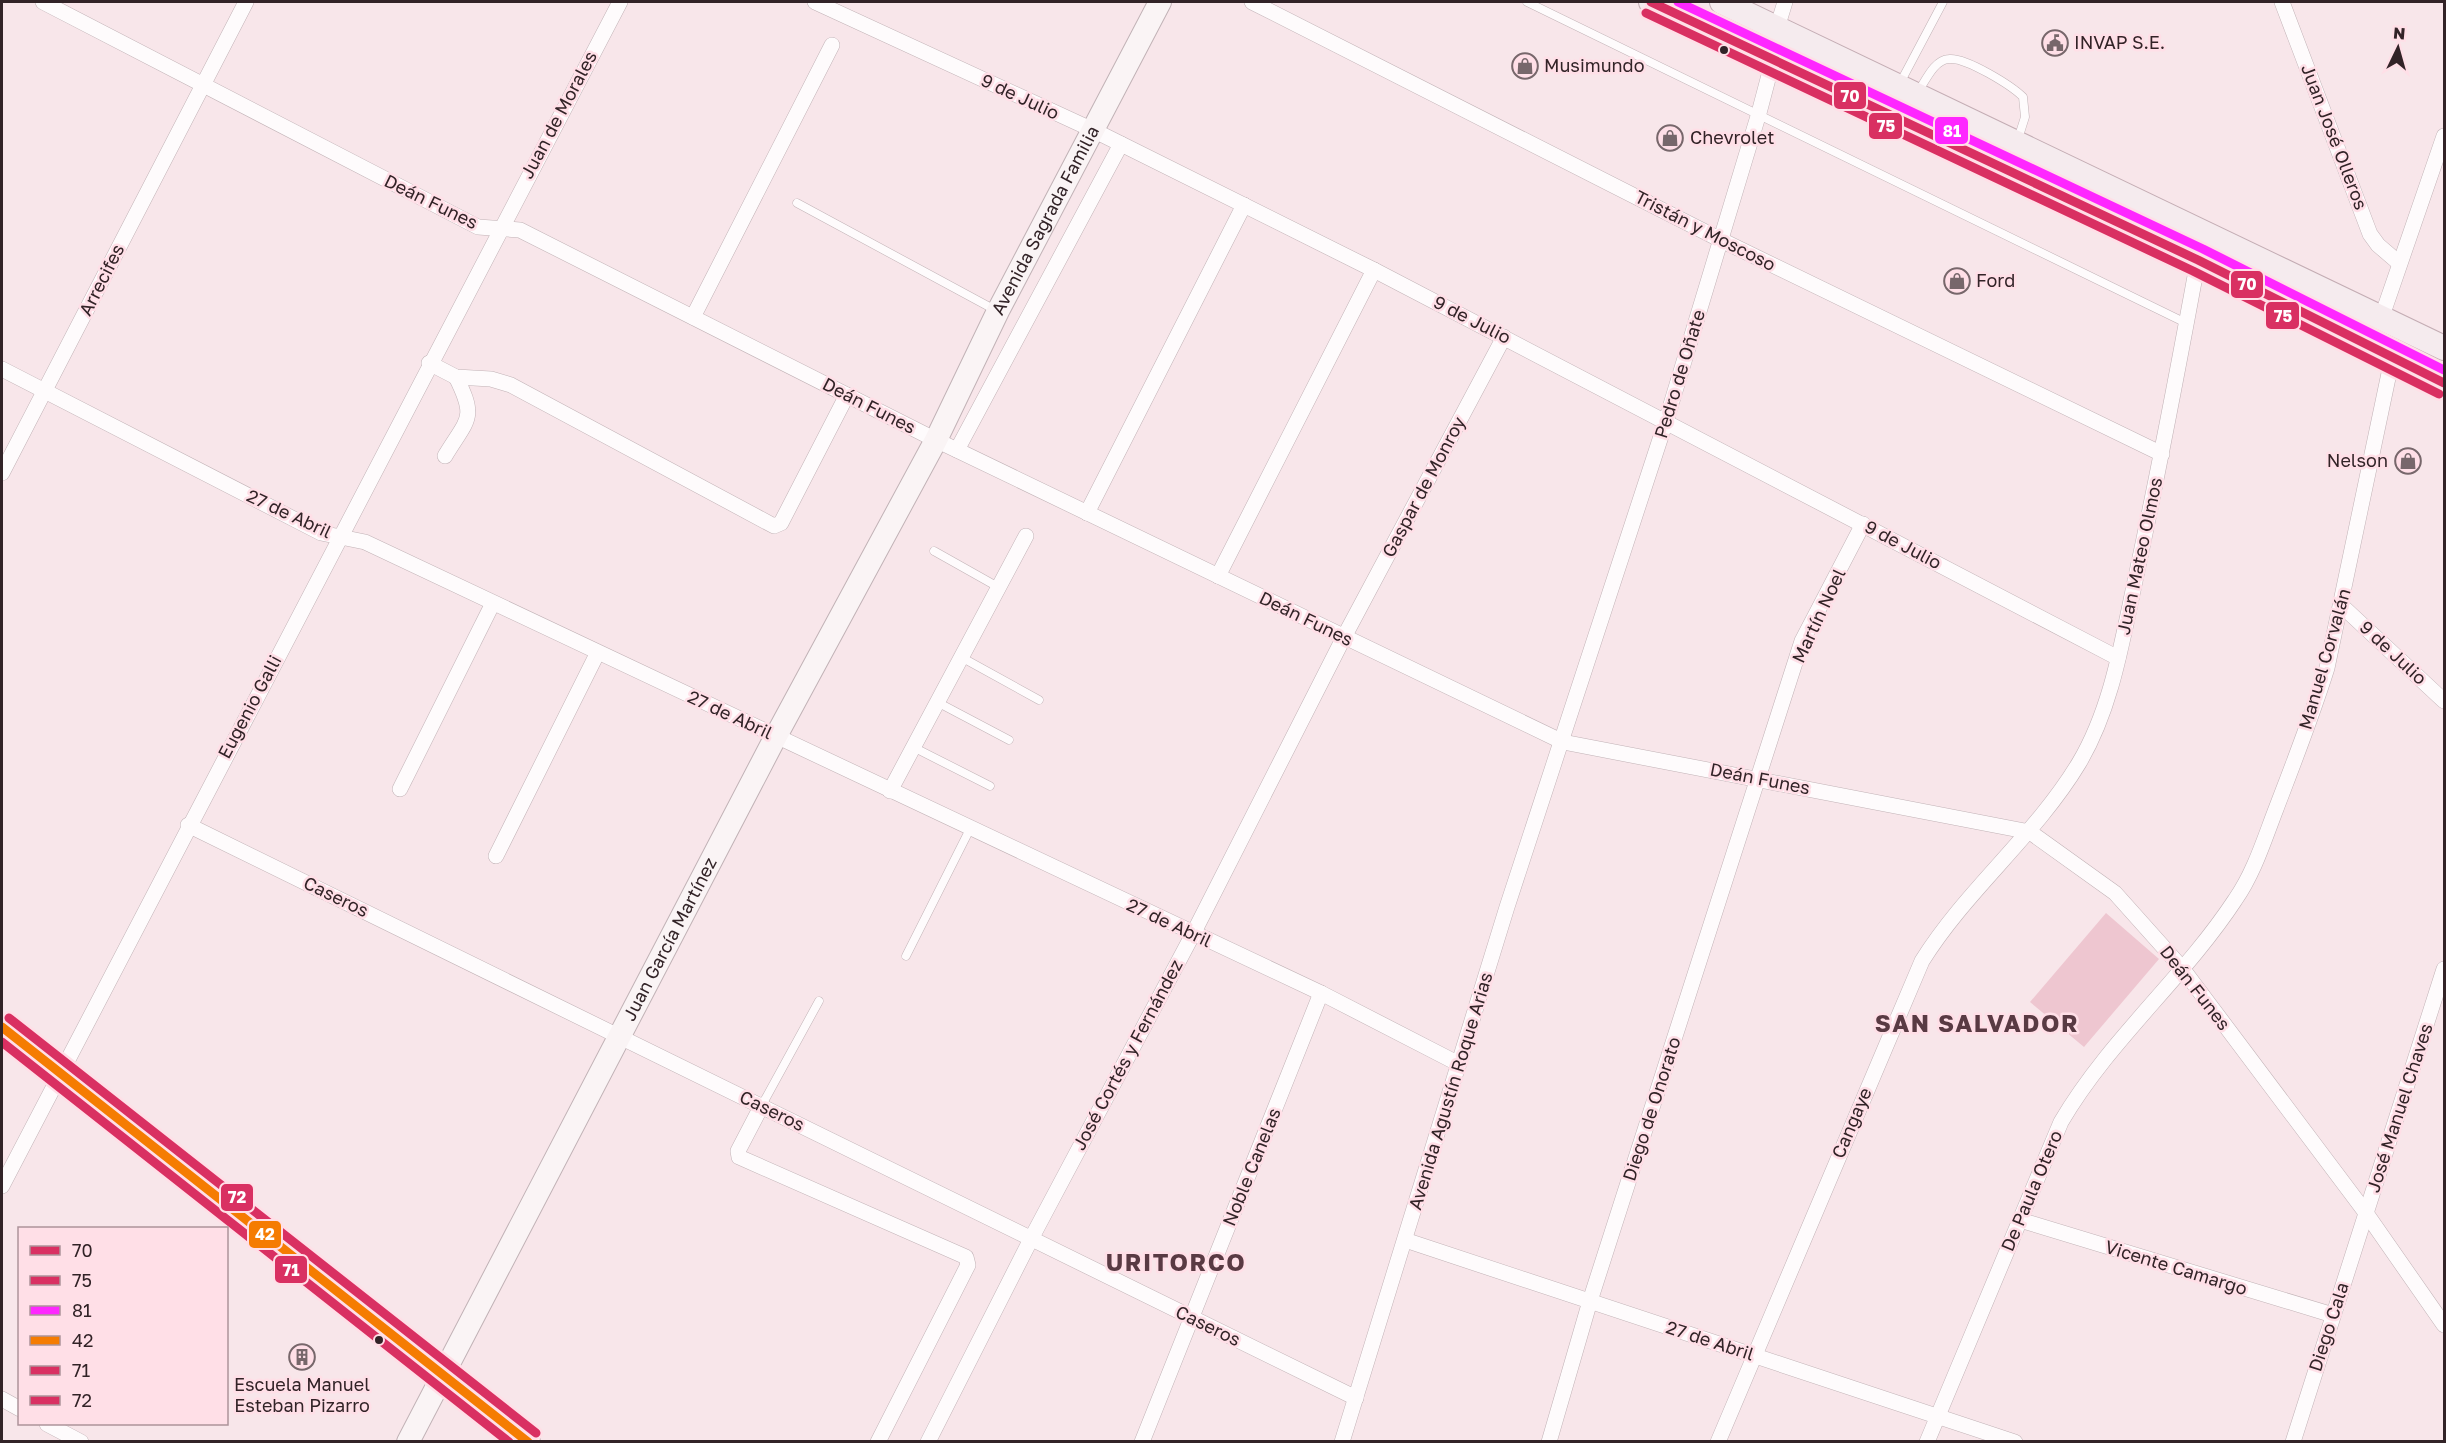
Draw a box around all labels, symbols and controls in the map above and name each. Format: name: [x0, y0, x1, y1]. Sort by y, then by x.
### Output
north arrow: [2368, 18, 2428, 78]
text: N: [2392, 23, 2406, 44]
public building icon: INVAP S.E.: [2040, 28, 2070, 58]
place label: INVAP S.E.: [2074, 31, 2165, 53]
unlabelled marker: [1718, 44, 1730, 56]
street label: Juan de Morales: [515, 47, 601, 182]
shop icon: Musimundo: [1510, 51, 1540, 81]
place label: Musimundo: [1544, 54, 1645, 76]
street label: Juan José Olleros: [2297, 61, 2373, 213]
street label: 9 de Julio: [978, 68, 1063, 124]
line badge: 70: [1833, 81, 1867, 110]
text: 70: [1840, 86, 1860, 106]
line badge: 75: [1868, 112, 1903, 140]
text: 75: [1877, 116, 1895, 136]
line badge: 81: [1934, 116, 1969, 145]
text: 81: [1943, 121, 1961, 141]
street label: Avenida Sagrada Familia: [986, 122, 1103, 318]
shop icon: Chevrolet: [1655, 123, 1685, 153]
place label: Chevrolet: [1690, 126, 1774, 148]
street label: Deán Funes: [381, 169, 482, 233]
street label: Tristán y Moscoso: [1631, 185, 1780, 275]
street label: Arrecifes: [74, 240, 128, 319]
shop icon: Ford: [1942, 266, 1972, 296]
place label: Ford: [1976, 269, 2015, 291]
line badge: 70: [2230, 270, 2264, 299]
text: 70: [2237, 274, 2257, 294]
street label: 9 de Julio: [1430, 290, 1515, 348]
line badge: 75: [2265, 301, 2300, 330]
text: 75: [2274, 306, 2292, 326]
street label: Pedro de Oñate: [1649, 307, 1709, 441]
street label: Deán Funes: [819, 372, 920, 438]
street label: Gaspar de Monroy: [1377, 413, 1469, 561]
shop icon: Nelson: [2393, 446, 2423, 476]
place label: Nelson: [2327, 449, 2388, 471]
street label: Juan Mateo Olmos: [2112, 475, 2166, 637]
street label: 27 de Abril: [243, 484, 336, 542]
street label: 9 de Julio: [1861, 515, 1946, 573]
street label: Martín Noel: [1787, 565, 1850, 666]
street label: Deán Funes: [1256, 586, 1357, 650]
street label: Manuel Corvalán: [2293, 586, 2355, 732]
street label: 9 de Julio: [2356, 616, 2432, 689]
street label: Eugenio Galli: [213, 651, 286, 762]
street label: 27 de Abril: [684, 685, 777, 743]
street label: Deán Funes: [1708, 758, 1812, 798]
street label: Juan García Martínez: [617, 853, 721, 1024]
street label: Caseros: [300, 871, 373, 921]
street label: 27 de Abril: [1123, 893, 1216, 951]
street label: Deán Funes: [2156, 941, 2236, 1034]
street label: José Cortés y Fernández: [1067, 955, 1187, 1154]
street label: Avenida Agustín Roque Arias: [1403, 969, 1497, 1212]
district label: SAN SALVADOR: [1875, 1008, 2079, 1037]
street label: José Manuel Chaves: [2361, 1020, 2437, 1195]
street label: Diego de Onorato: [1617, 1034, 1685, 1184]
street label: Cangaye: [1826, 1084, 1876, 1161]
street label: Caseros: [736, 1085, 809, 1135]
street label: Noble Canelas: [1217, 1104, 1285, 1229]
street label: De Paula Otero: [1996, 1127, 2066, 1254]
line badge: 72: [220, 1183, 254, 1212]
text: 72: [228, 1187, 246, 1207]
line badge: 42: [248, 1220, 282, 1249]
text: 42: [255, 1224, 275, 1244]
legend: [18, 1227, 228, 1425]
street label: Vicente Camargo: [2103, 1235, 2250, 1299]
text: 70: [72, 1239, 93, 1261]
district label: URITORCO: [1106, 1247, 1246, 1276]
line badge: 71: [274, 1255, 308, 1284]
text: 71: [283, 1260, 299, 1280]
text: 75: [72, 1269, 92, 1291]
street label: Diego Cala: [2303, 1279, 2353, 1374]
text: 81: [72, 1299, 92, 1321]
street label: Caseros: [1172, 1300, 1245, 1350]
street label: 27 de Abril: [1664, 1315, 1757, 1365]
text: 42: [72, 1329, 93, 1351]
unlabelled marker: [373, 1334, 385, 1346]
building icon: Escuela Manuel Esteban Pizarro: [287, 1342, 317, 1372]
text: 71: [72, 1359, 91, 1381]
place label: Escuela Manuel Esteban Pizarro: [234, 1373, 370, 1416]
text: 72: [72, 1389, 92, 1411]

